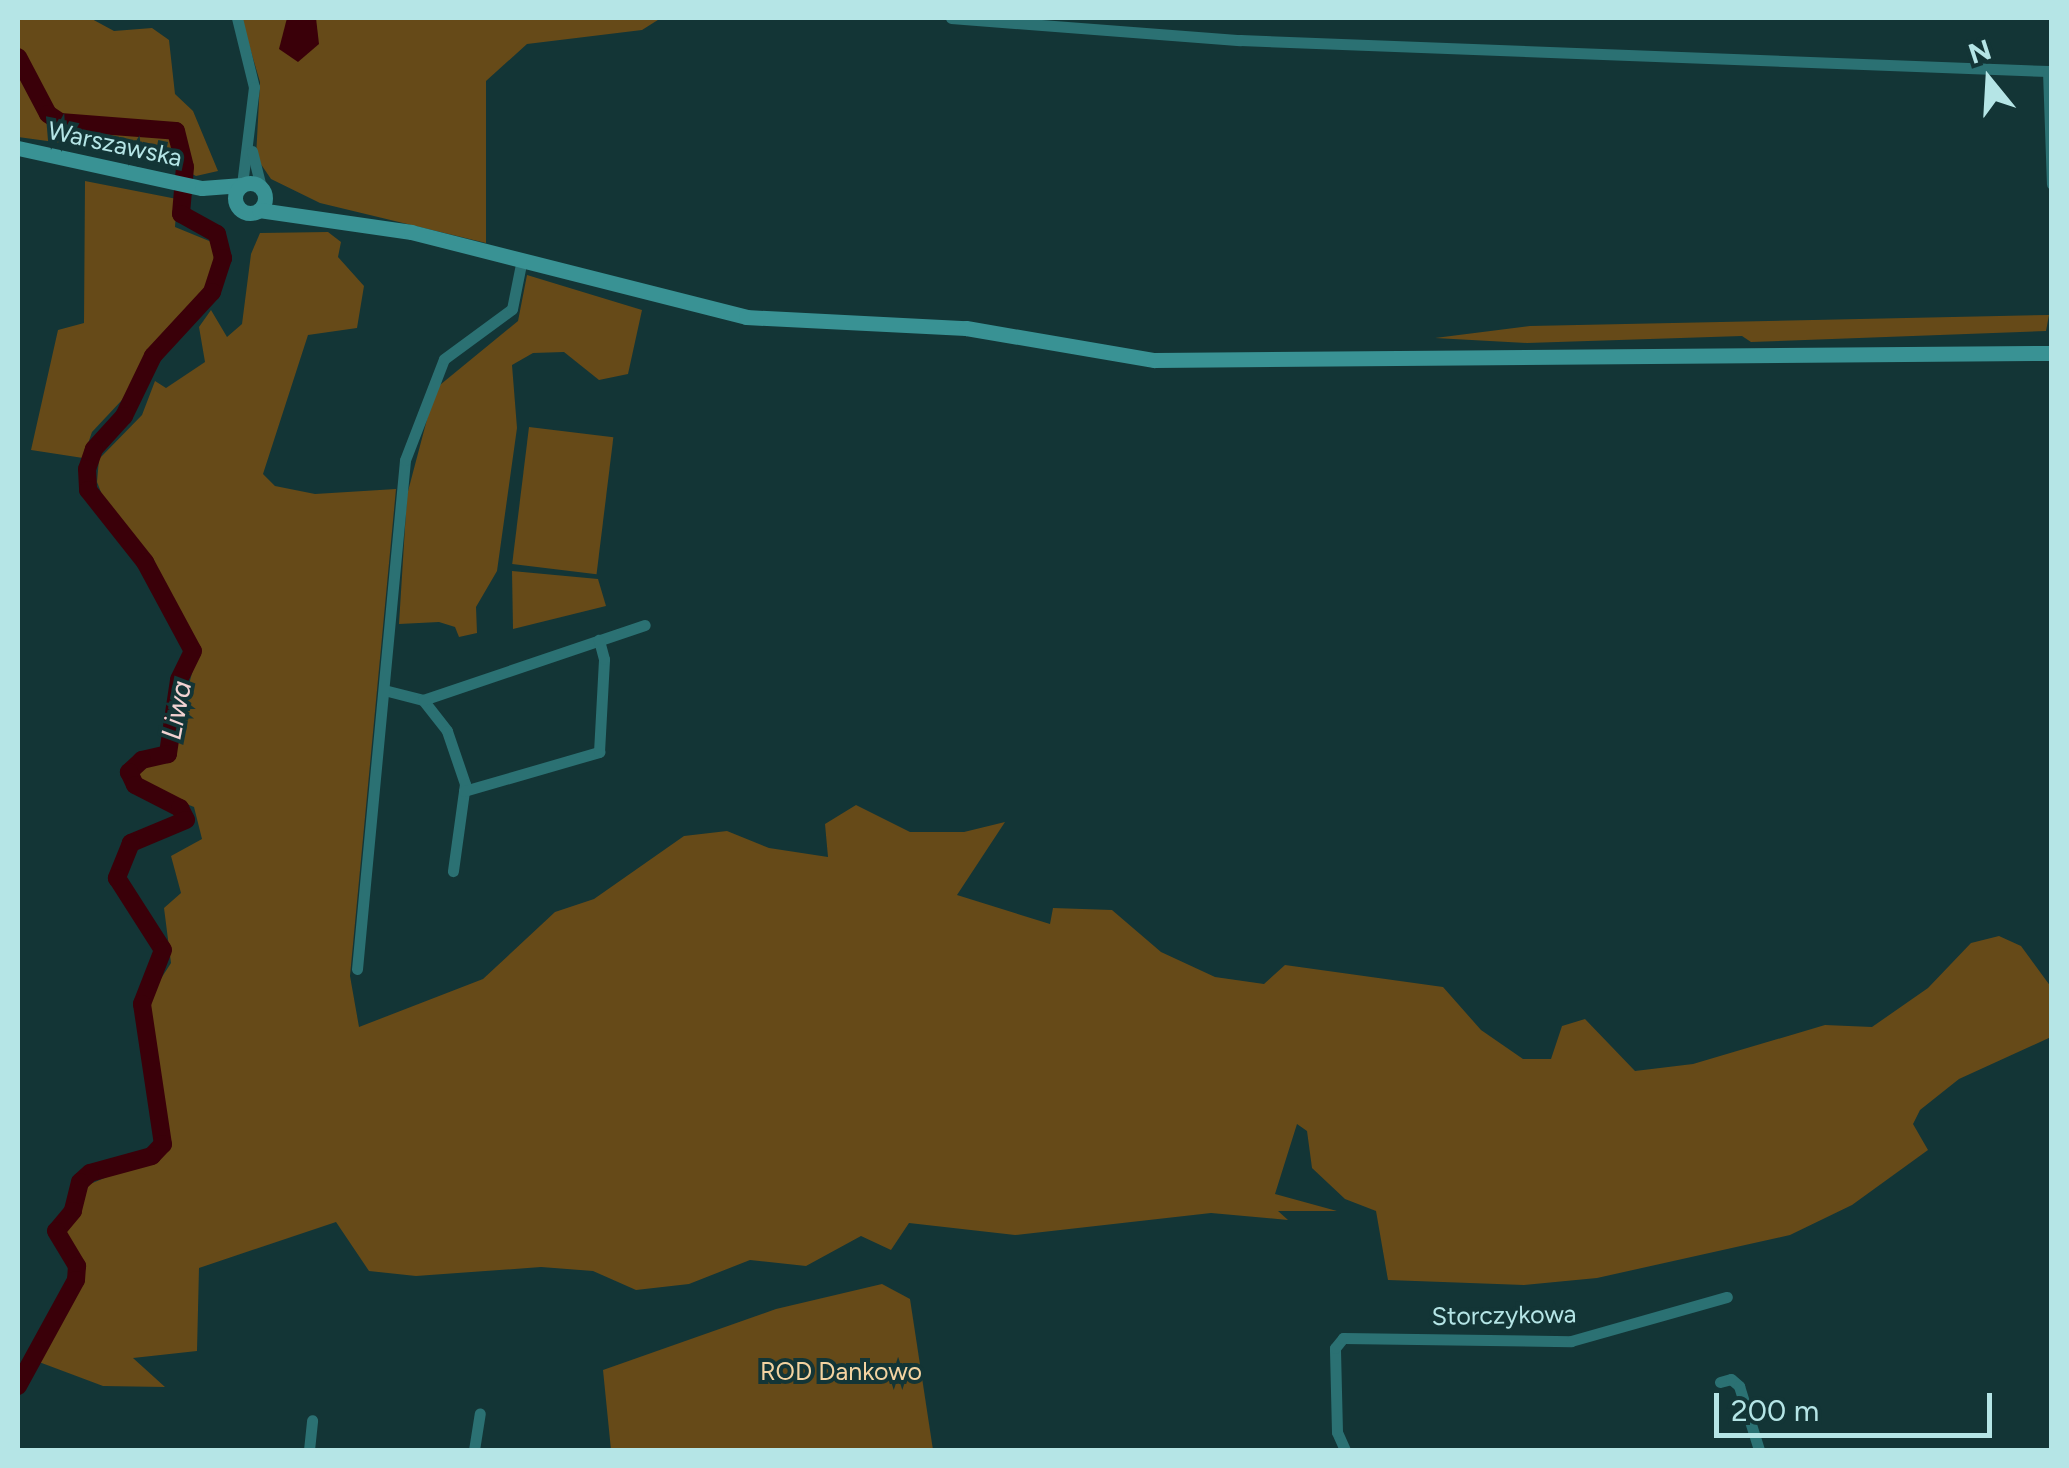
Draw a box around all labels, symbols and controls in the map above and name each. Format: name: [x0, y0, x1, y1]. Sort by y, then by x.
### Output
north arrow: [1939, 30, 2039, 130]
text: N: [1964, 32, 1995, 71]
street label: Warszawska: [45, 115, 185, 173]
water label: Liwa: [154, 678, 198, 742]
street label: Storczykowa: [1431, 1299, 1577, 1331]
park label: ROD Dankowo: [760, 1356, 922, 1386]
scale bar: [1719, 1373, 1996, 1435]
text: 200 m: [1731, 1392, 1819, 1429]

